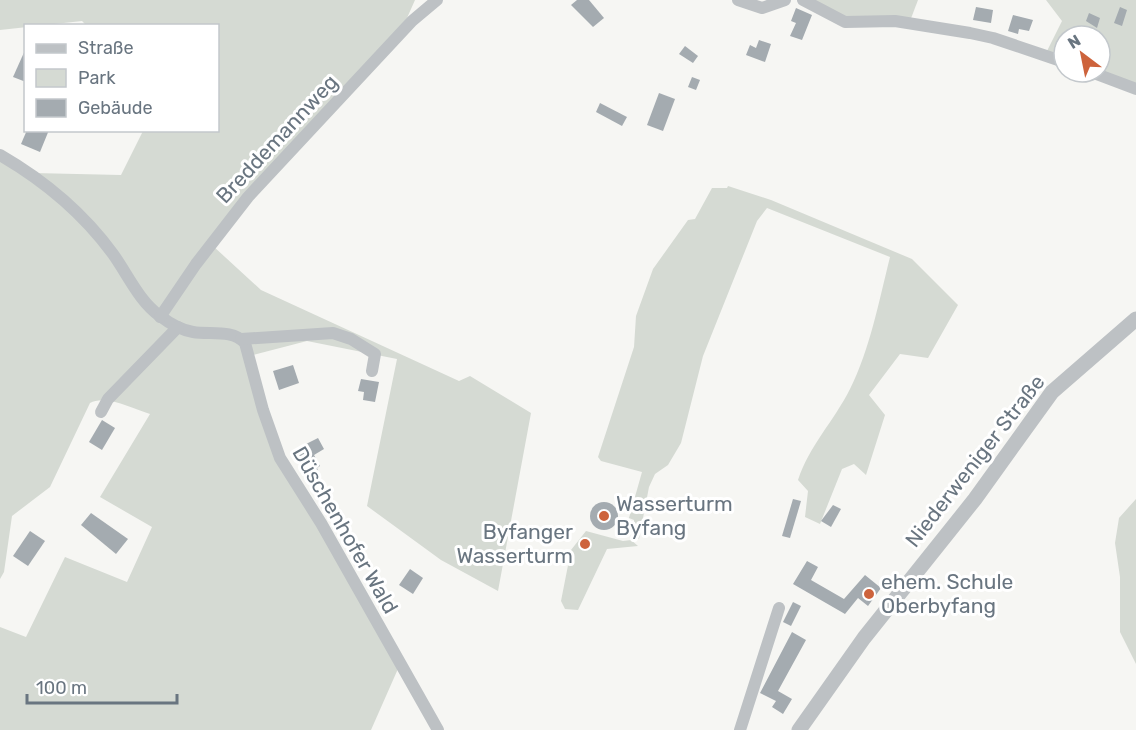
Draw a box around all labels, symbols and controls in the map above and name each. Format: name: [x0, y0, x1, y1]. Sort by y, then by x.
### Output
legend: [24, 24, 219, 132]
north arrow: [1052, 24, 1112, 84]
text: N: [1064, 31, 1084, 53]
text: Straße: [78, 37, 134, 59]
text: Park: [78, 67, 116, 89]
street label: Breddemannweg: [211, 69, 343, 208]
text: Gebäude: [78, 97, 153, 119]
street label: Niederweniger Straße: [900, 370, 1050, 552]
street label: Düschenhofer Wald: [287, 442, 403, 618]
place label: Wasserturm Byfang: [616, 491, 733, 540]
marker: Wasserturm Byfang: [597, 509, 611, 523]
place label: Byfanger Wasserturm: [456, 519, 573, 568]
marker: Byfanger Wasserturm: [578, 537, 592, 551]
place label: ehem. Schule Oberbyfang: [881, 569, 1013, 618]
marker: ehem. Schule Oberbyfang: [862, 587, 876, 601]
scale bar: [27, 667, 177, 705]
text: 100 m: [36, 677, 87, 699]

